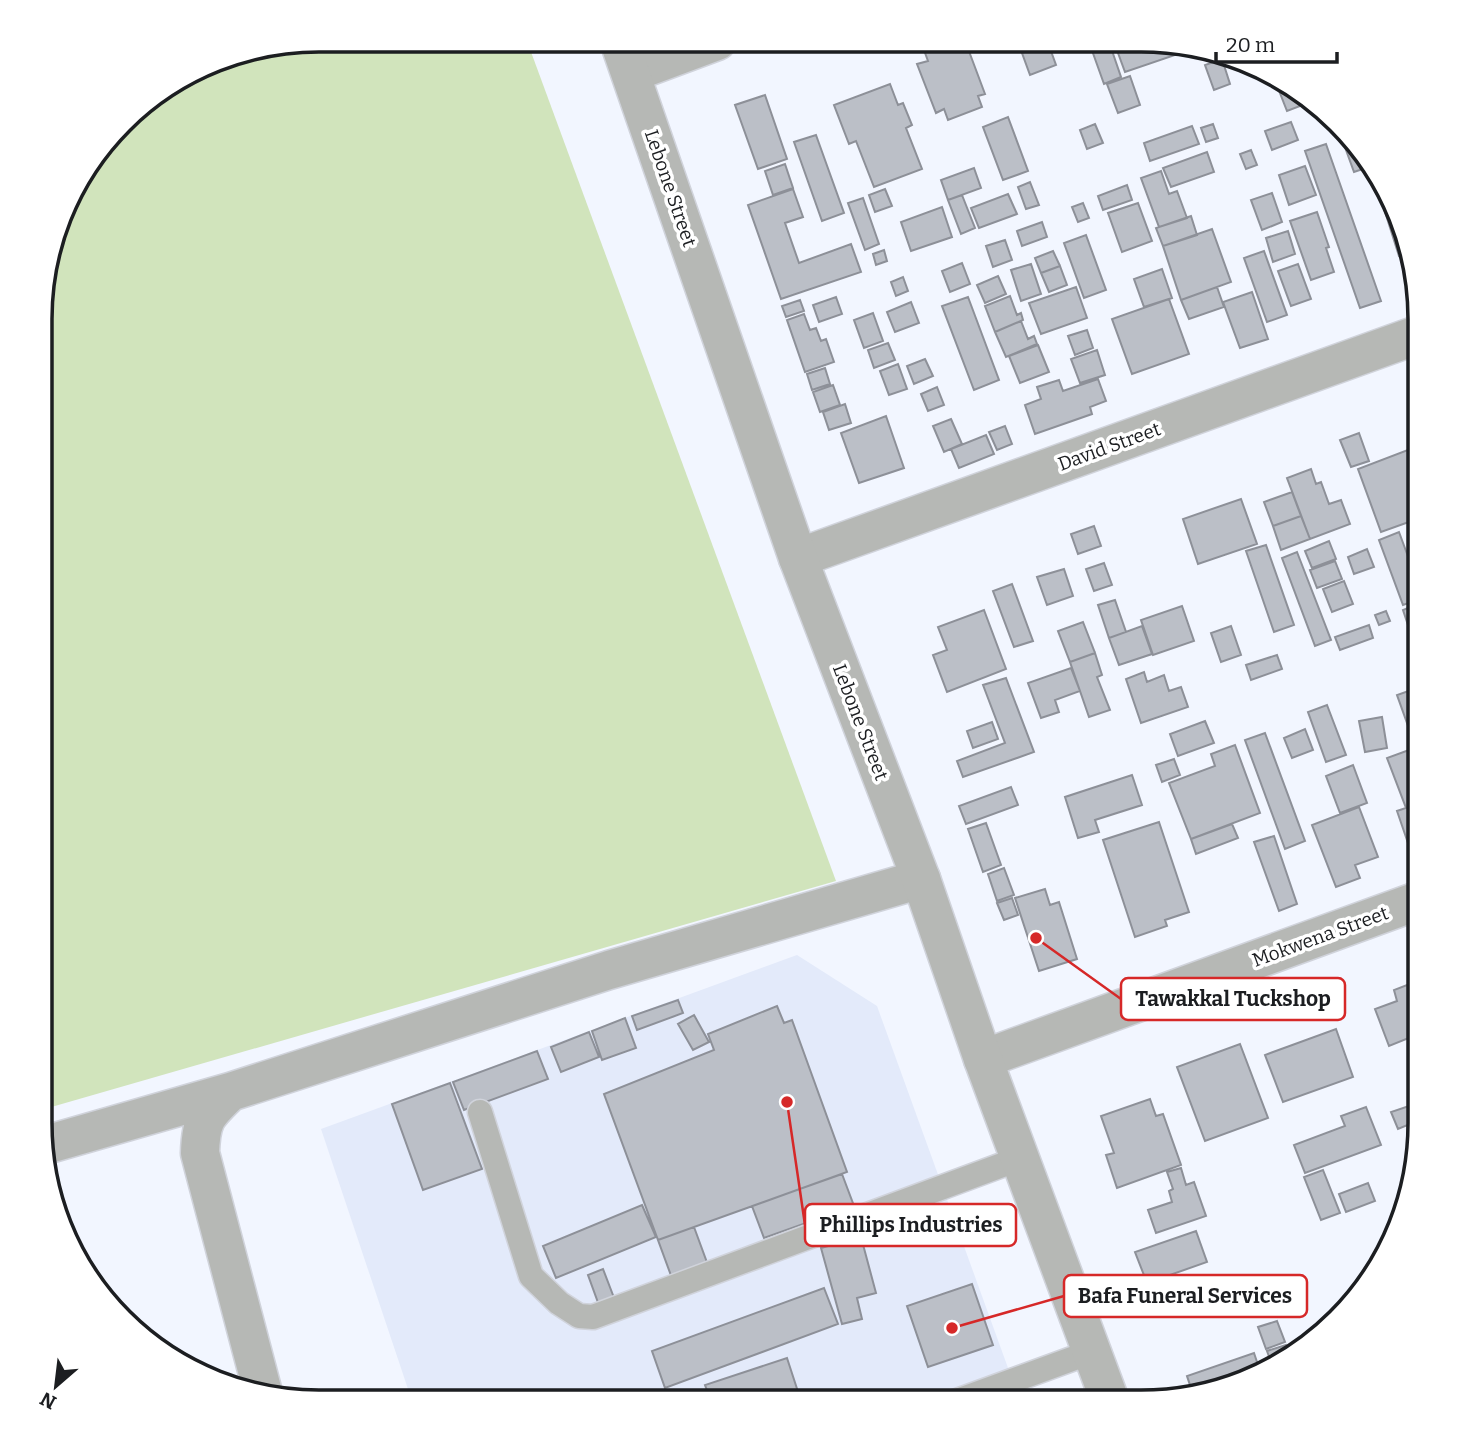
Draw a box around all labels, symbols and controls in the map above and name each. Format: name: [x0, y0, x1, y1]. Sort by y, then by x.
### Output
scale bar: [1216, 21, 1337, 65]
text: 20 m: [1226, 32, 1275, 58]
street label: Lebone Street: [640, 127, 701, 250]
street label: David Street: [1055, 417, 1164, 476]
street label: Lebone Street: [828, 661, 893, 784]
street label: Mokwena Street: [1249, 901, 1391, 972]
callout: Tawakkal Tuckshop: [1121, 978, 1345, 1020]
text: Tawakkal Tuckshop: [1135, 986, 1331, 1012]
callout: Phillips Industries: [805, 1204, 1016, 1246]
text: Phillips Industries: [819, 1212, 1003, 1238]
callout: Bafa Funeral Services: [1064, 1275, 1307, 1317]
text: Bafa Funeral Services: [1078, 1283, 1292, 1309]
north arrow: [21, 1351, 91, 1421]
text: N: [36, 1387, 60, 1414]

